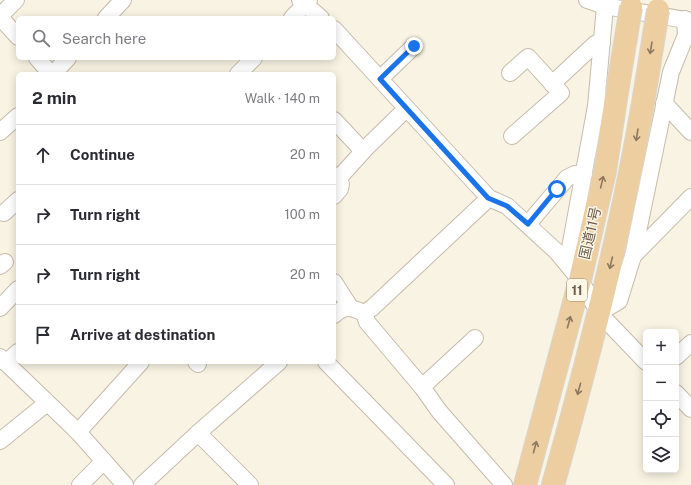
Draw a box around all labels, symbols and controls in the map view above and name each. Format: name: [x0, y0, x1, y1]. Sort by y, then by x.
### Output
search box: [16, 16, 336, 60]
icon: search: [30, 27, 52, 49]
text: Search here: [62, 30, 146, 47]
route end: [405, 37, 423, 55]
one-way arrow: [647, 41, 655, 54]
text: 2 min: [32, 88, 77, 108]
text: Walk · 140 m: [245, 91, 320, 106]
one-way arrow: [633, 128, 641, 141]
icon: ahead: [32, 144, 54, 166]
text: Continue: [70, 146, 135, 163]
text: 20 m: [290, 147, 320, 162]
one-way arrow: [599, 175, 607, 188]
route start: [548, 180, 566, 198]
icon: right: [32, 204, 54, 226]
street label: 国道11号: [576, 205, 604, 261]
text: Turn right: [70, 206, 140, 223]
text: 100 m: [284, 207, 320, 222]
one-way arrow: [606, 256, 614, 269]
icon: right: [32, 264, 54, 286]
text: Turn right: [70, 266, 140, 283]
text: 20 m: [290, 267, 320, 282]
road number: 11: [567, 279, 587, 301]
one-way arrow: [565, 315, 573, 328]
icon: arrive: [32, 324, 54, 346]
text: Arrive at destination: [70, 326, 215, 343]
map controls: [643, 329, 679, 473]
button: +: [643, 329, 679, 365]
button: −: [643, 365, 679, 401]
one-way arrow: [575, 382, 583, 395]
button: locate: [643, 401, 679, 437]
button: layers: [643, 437, 679, 473]
one-way arrow: [532, 441, 540, 454]

